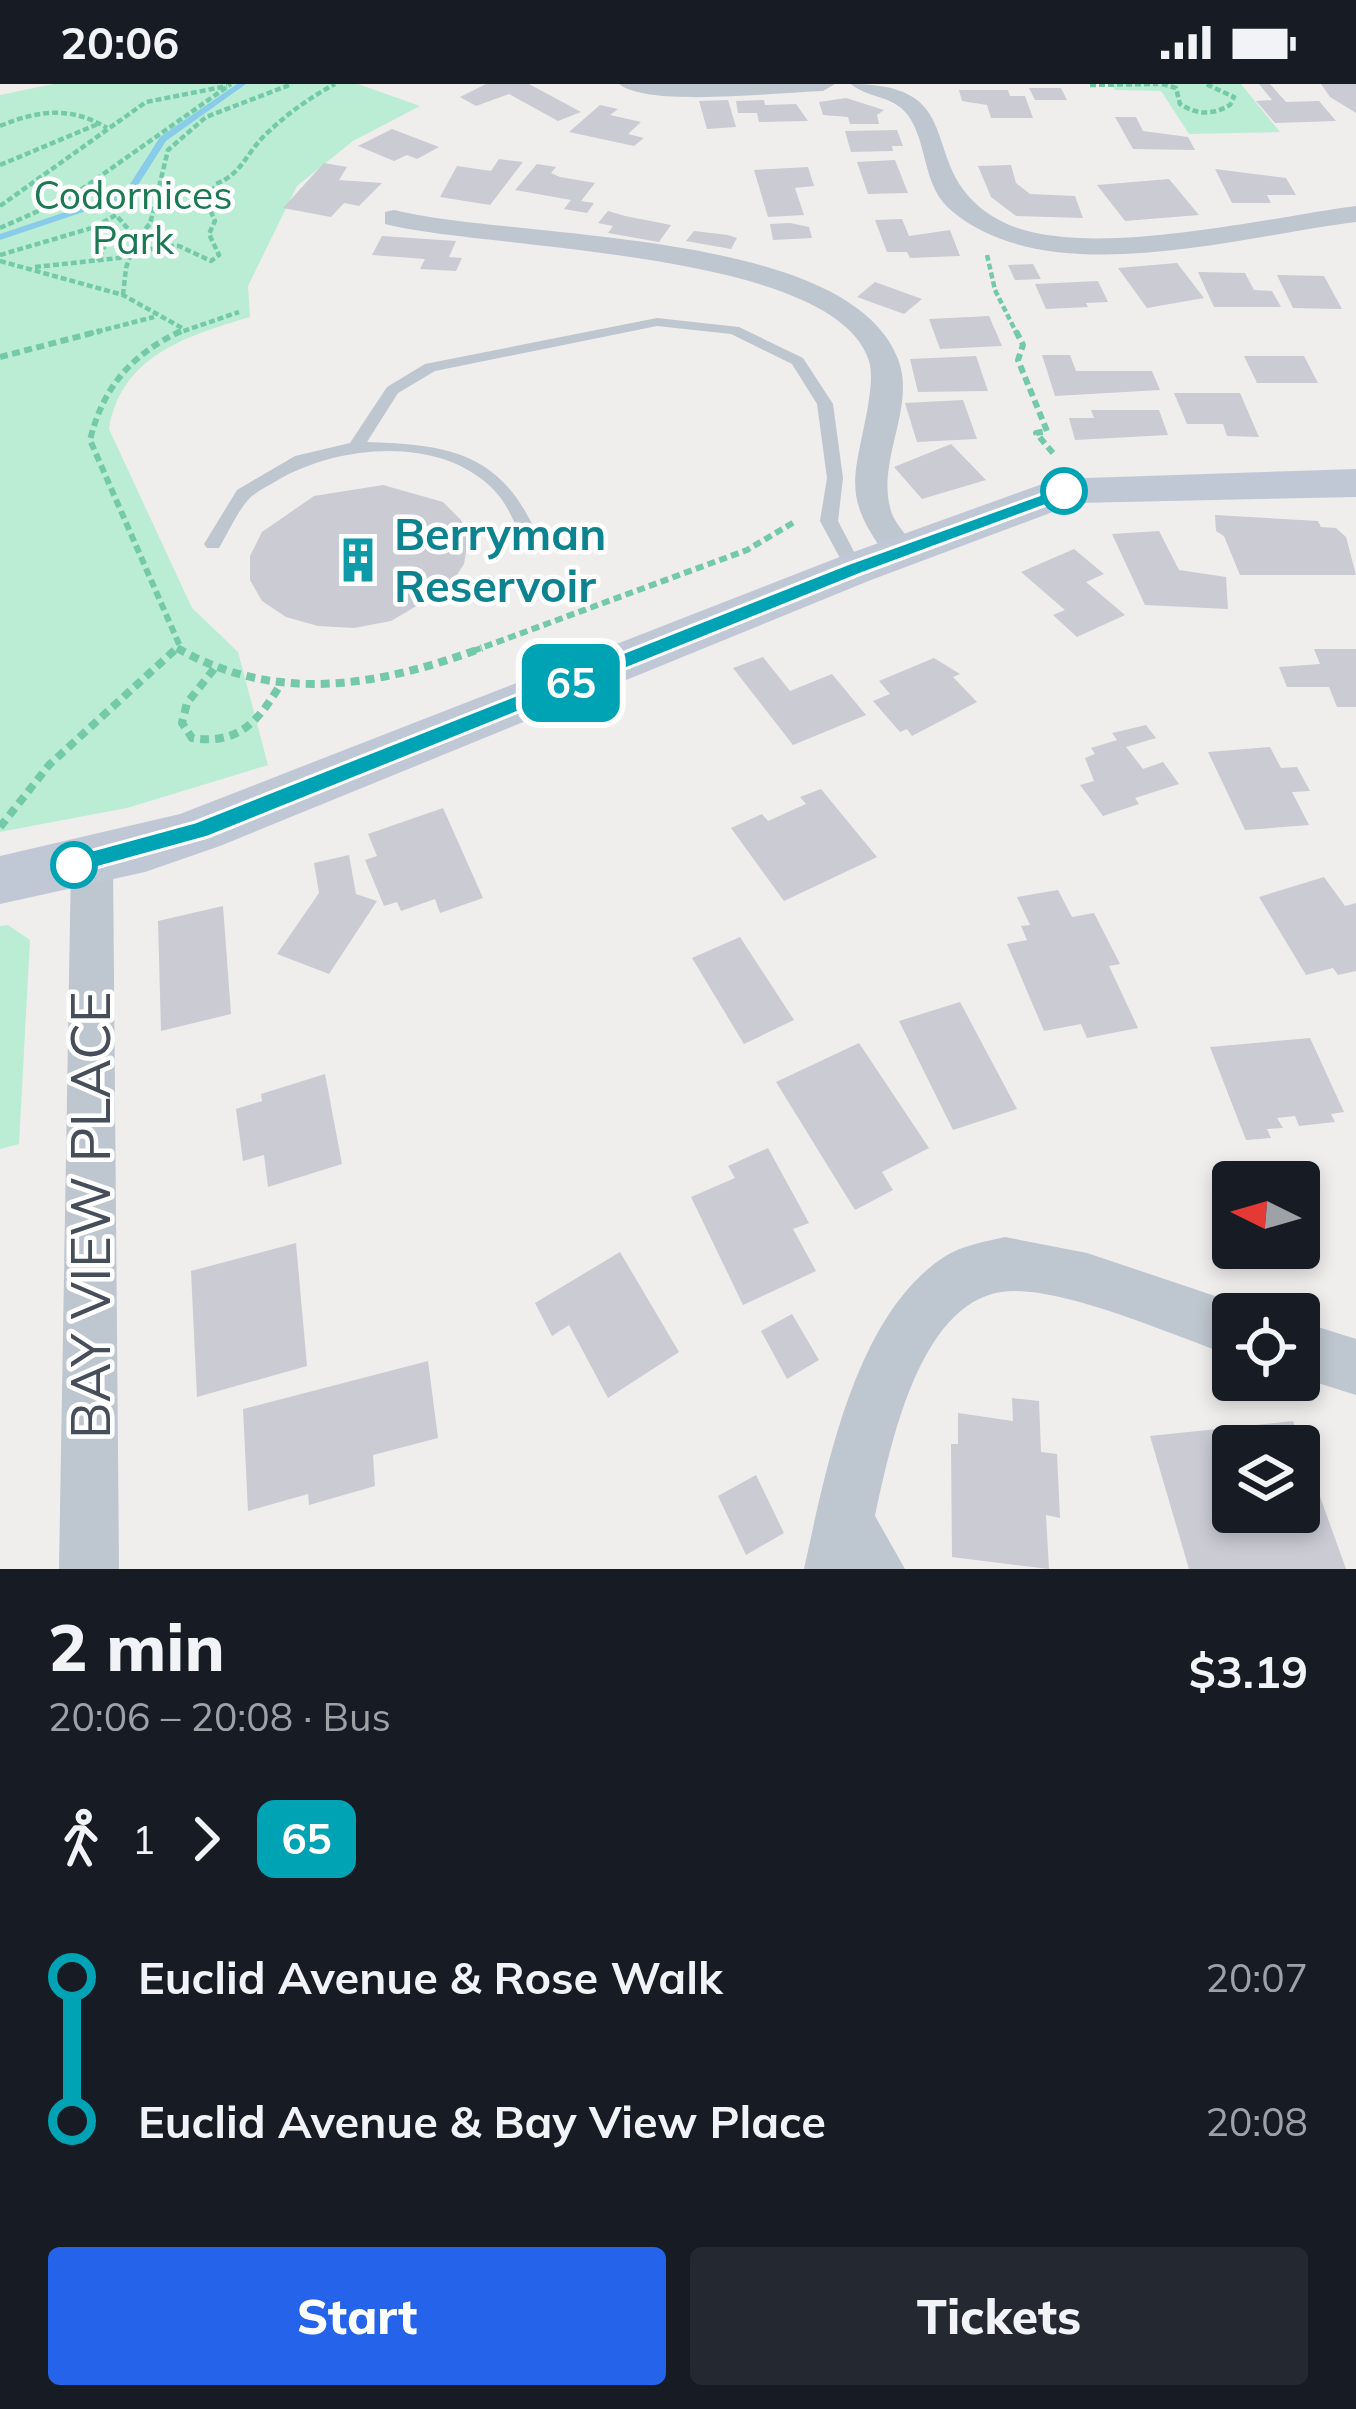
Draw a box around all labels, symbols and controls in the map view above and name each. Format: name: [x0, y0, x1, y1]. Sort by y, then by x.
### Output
text: 20:06: [60, 14, 179, 70]
park label: Codornices Park: [33, 170, 233, 264]
unlabelled marker: [1042, 469, 1086, 513]
place label: Berryman Reservoir: [394, 505, 606, 613]
building icon: Berryman Reservoir: [333, 535, 383, 585]
line badge: 65: [517, 644, 625, 722]
text: 65: [546, 656, 596, 709]
unlabelled marker: [52, 843, 96, 887]
street label: BAY VIEW PLACE: [56, 991, 124, 1439]
north arrow: [1212, 1161, 1320, 1269]
map controls: [1212, 1161, 1320, 1533]
button: locate: [1212, 1293, 1320, 1401]
button: layers: [1212, 1425, 1320, 1533]
text: 2 min: [48, 1605, 225, 1688]
text: $3.19: [1189, 1643, 1308, 1699]
text: 20:06 – 20:08 · Bus: [48, 1692, 391, 1741]
icon: walk: [48, 1806, 114, 1872]
icon: forward: [173, 1806, 239, 1872]
text: 65: [281, 1812, 332, 1865]
text: 1: [132, 1815, 155, 1864]
text: Euclid Avenue & Rose Walk: [138, 1949, 723, 2005]
text: 20:07: [1206, 1953, 1308, 2002]
text: Euclid Avenue & Bay View Place: [138, 2093, 826, 2149]
text: 20:08: [1206, 2097, 1308, 2146]
button: Start: [48, 2247, 666, 2385]
button: Tickets: [690, 2247, 1308, 2385]

